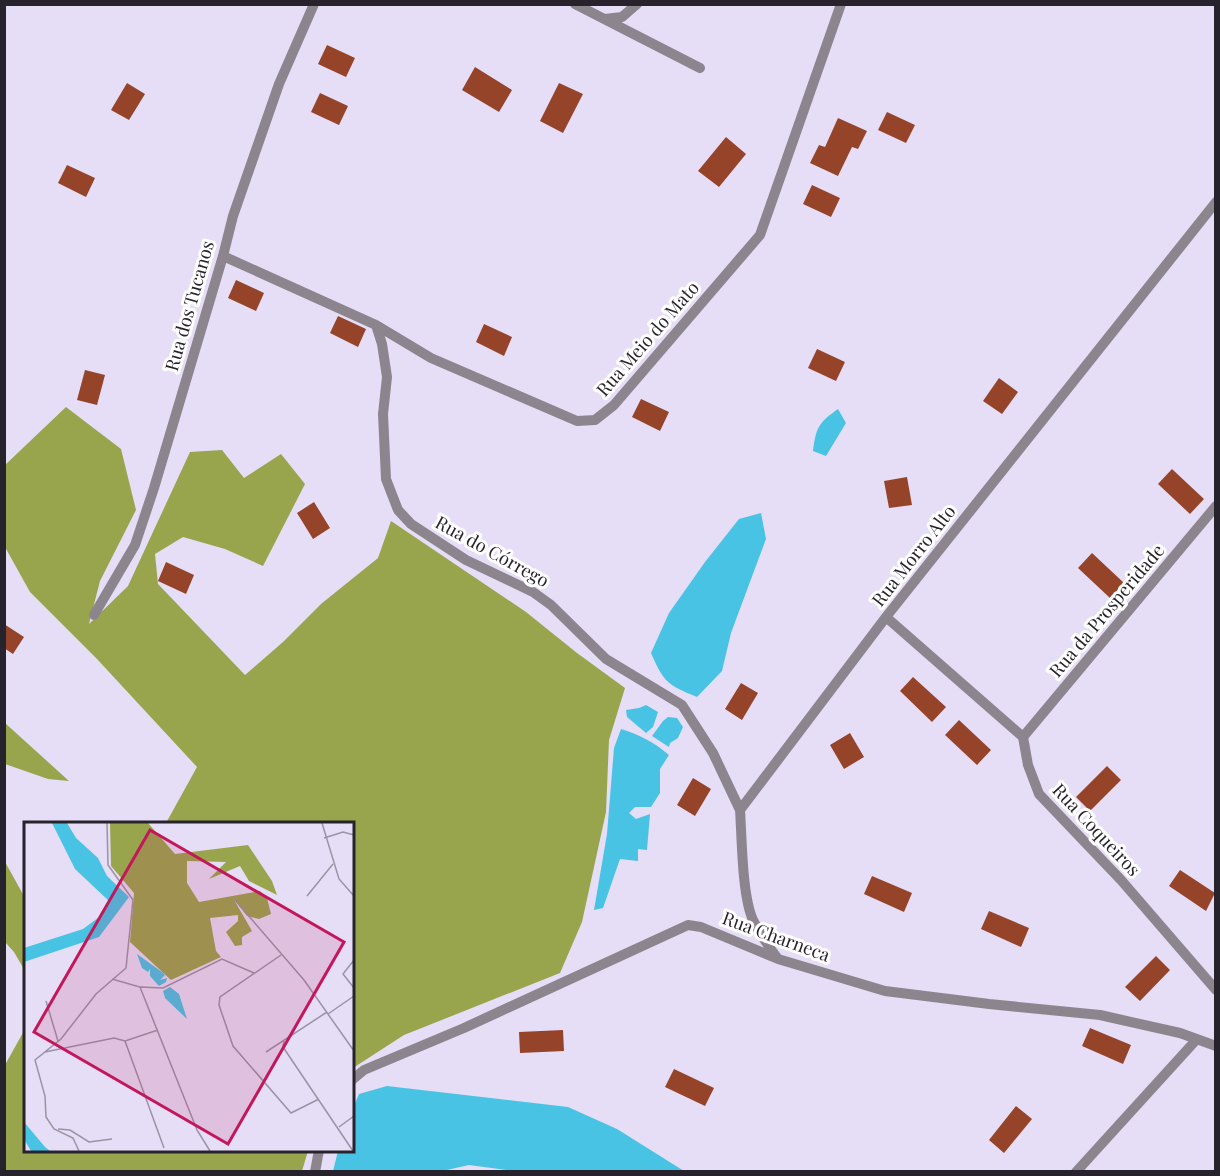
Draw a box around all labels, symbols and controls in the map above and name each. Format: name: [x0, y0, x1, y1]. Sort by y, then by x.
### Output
street label: Rua dos Tucanos: [159, 238, 219, 374]
street label: Rua Meio do Mato: [591, 276, 704, 401]
street label: Rua Morro Alto: [866, 500, 961, 611]
street label: Rua do Córrego: [431, 510, 554, 592]
street label: Rua da Prosperidade: [1043, 539, 1169, 682]
street label: Rua Coqueiros: [1048, 778, 1146, 881]
inset map: [24, 822, 354, 1152]
street label: Rua Charneca: [719, 905, 834, 967]

